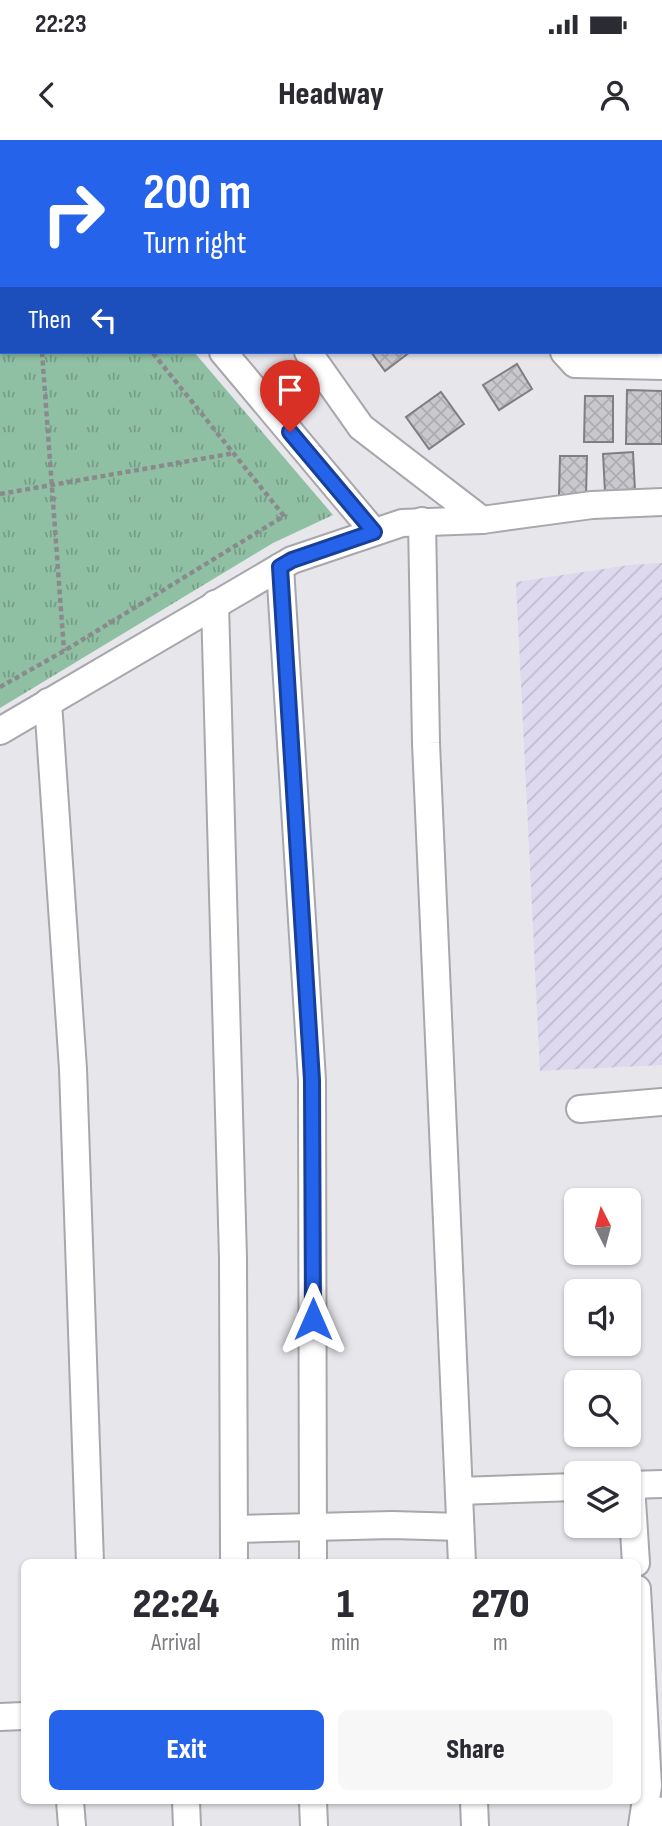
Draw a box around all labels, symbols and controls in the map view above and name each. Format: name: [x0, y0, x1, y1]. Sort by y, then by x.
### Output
text: 22:23: [35, 9, 87, 40]
text: Headway: [278, 75, 384, 114]
icon: back: [28, 76, 66, 114]
icon: person: [596, 76, 634, 114]
text: 200 m: [143, 164, 251, 223]
icon: right: [28, 168, 119, 259]
text: Turn right: [143, 224, 247, 263]
icon: left: [85, 301, 123, 339]
text: Then: [28, 305, 71, 336]
pin: [260, 360, 320, 432]
icon: arrive: [271, 371, 309, 409]
north arrow: [564, 1188, 640, 1265]
map controls: [564, 1188, 641, 1538]
button: sound: [564, 1279, 641, 1356]
position arrow: [276, 1282, 350, 1356]
button: search: [564, 1370, 641, 1447]
button: layers: [564, 1461, 641, 1538]
text: 22:24: [132, 1579, 219, 1630]
text: 1: [337, 1579, 354, 1630]
text: 270: [471, 1579, 530, 1630]
text: Arrival: [151, 1629, 201, 1657]
text: min: [331, 1629, 360, 1657]
text: m: [493, 1629, 508, 1657]
button: Exit: [49, 1710, 324, 1790]
button: Share: [338, 1710, 613, 1790]

